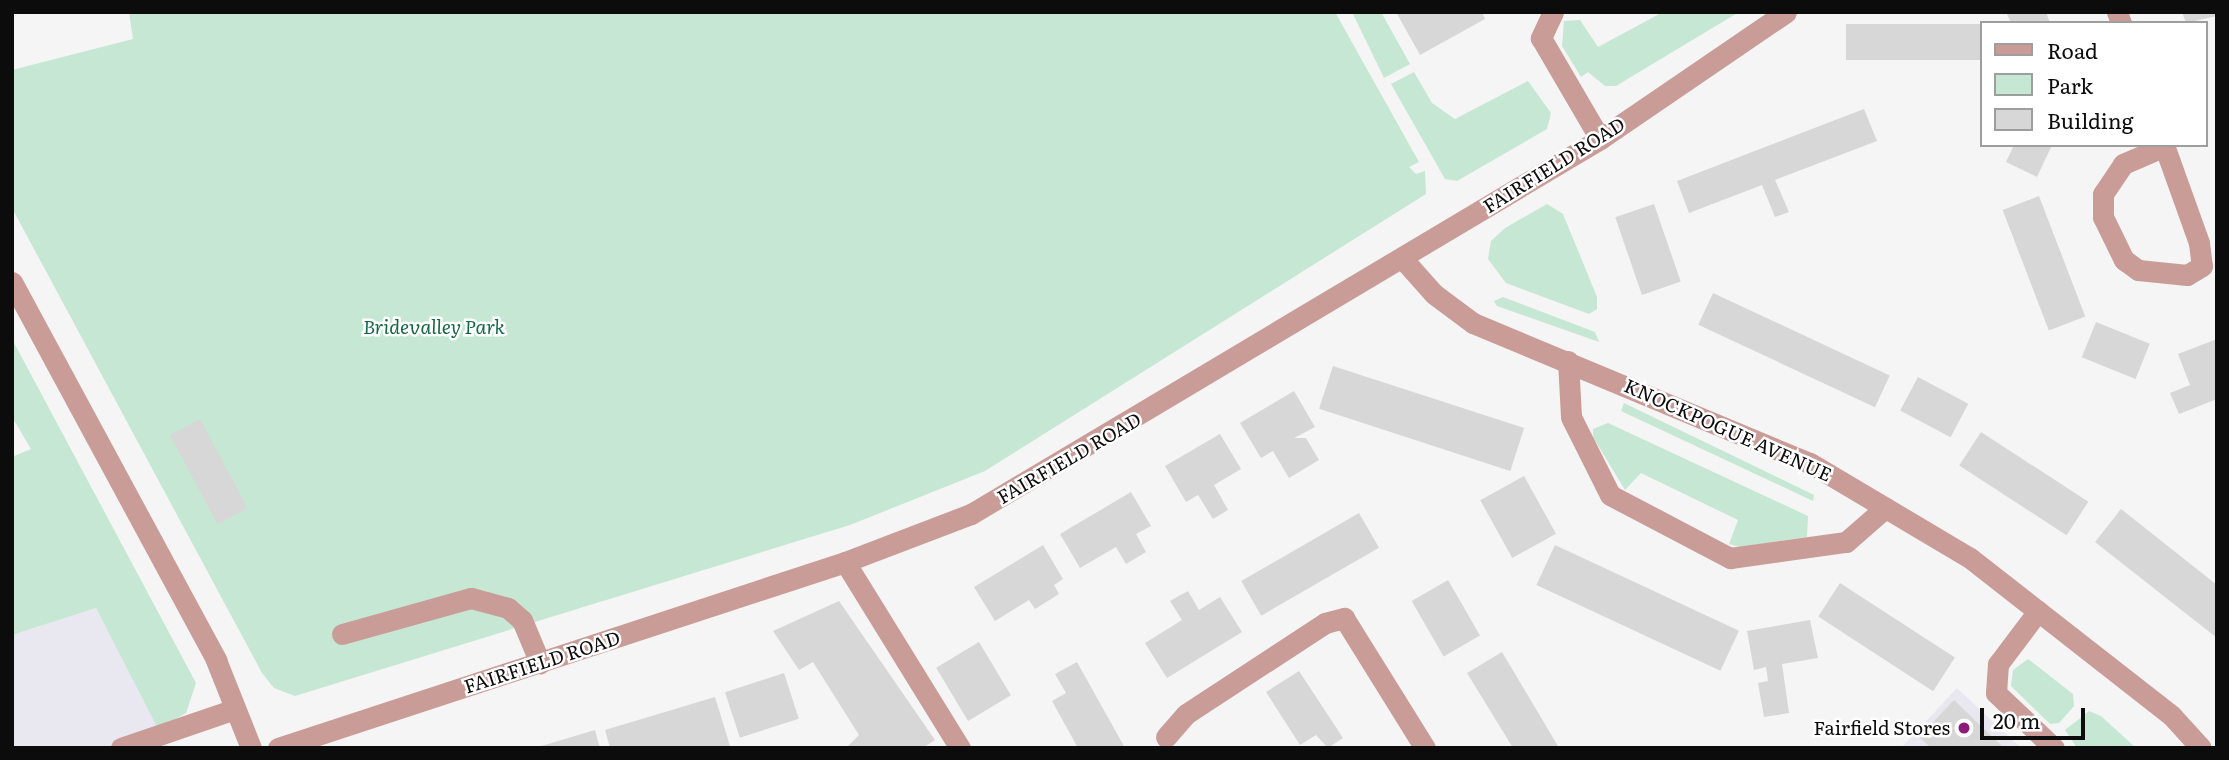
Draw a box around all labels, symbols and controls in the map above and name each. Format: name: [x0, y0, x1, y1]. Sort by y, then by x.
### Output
legend: [1980, 21, 2208, 147]
text: Road: [2047, 34, 2098, 65]
text: Park: [2047, 69, 2093, 100]
text: Building: [2047, 104, 2133, 135]
street label: FAIRFIELD ROAD: [1479, 112, 1629, 218]
park label: Bridevalley Park: [363, 316, 505, 338]
street label: KNOCKPOGUE AVENUE: [1621, 374, 1835, 486]
street label: FAIRFIELD ROAD: [993, 407, 1145, 509]
street label: FAIRFIELD ROAD: [461, 626, 623, 698]
scale bar: [1984, 694, 2089, 738]
text: 20 m: [1993, 704, 2040, 735]
place label: Fairfield Stores: [1813, 717, 1950, 739]
marker: Fairfield Stores: [1956, 720, 1972, 736]

